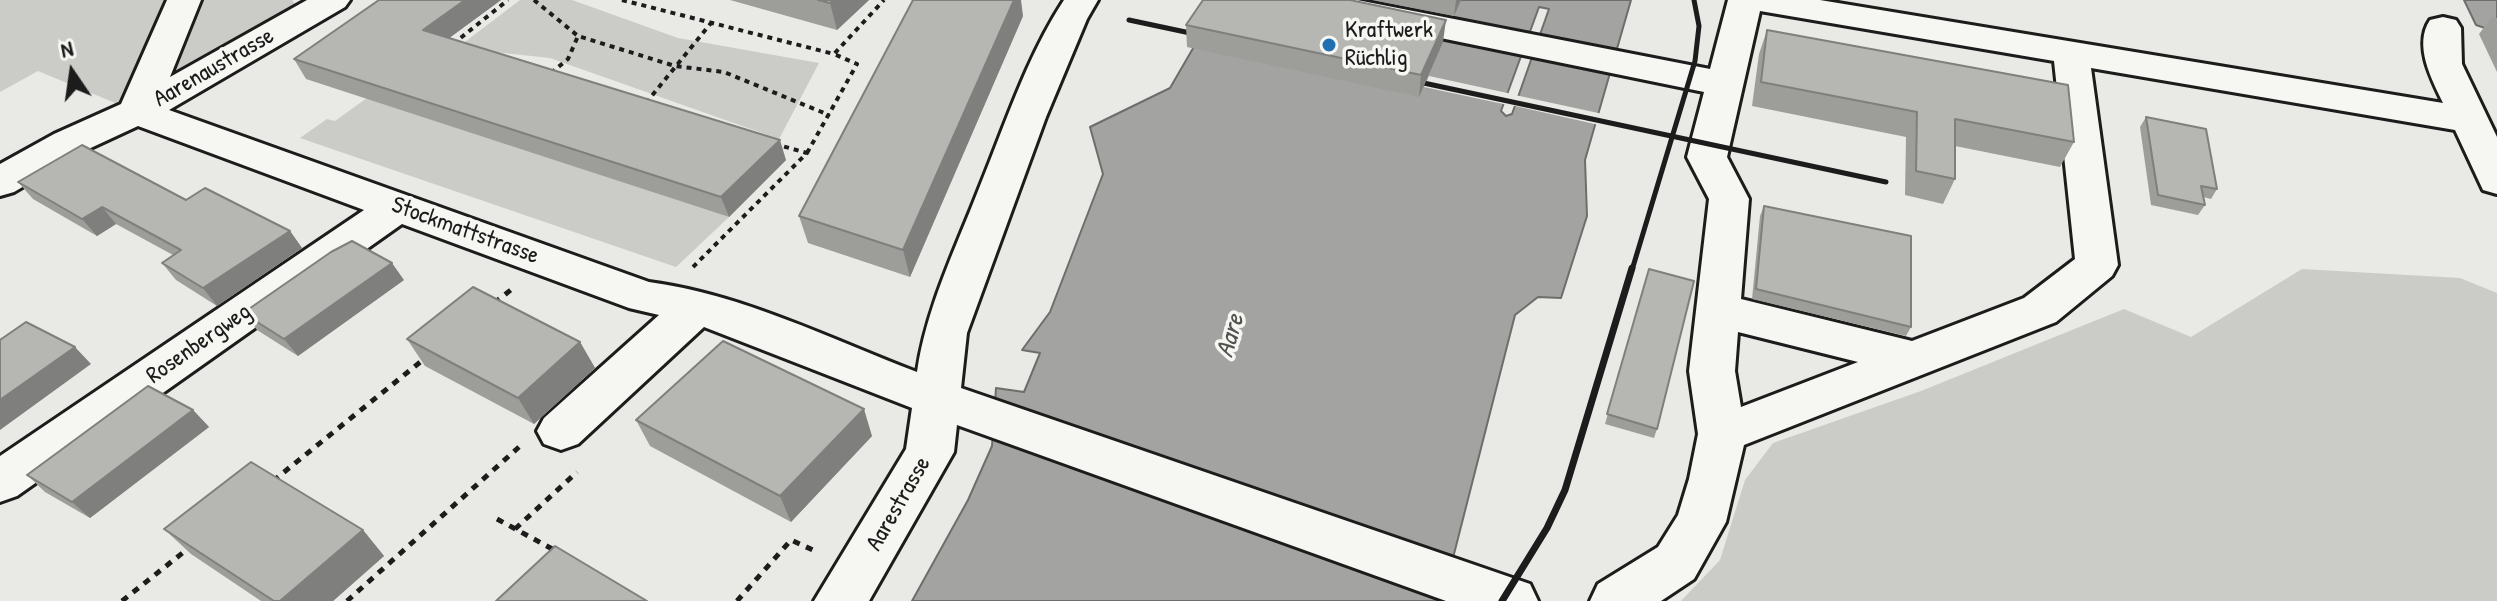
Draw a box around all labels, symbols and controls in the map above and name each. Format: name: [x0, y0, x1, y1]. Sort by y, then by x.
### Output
place label: Kraftwerk Rüchlig: [1345, 17, 1433, 73]
street label: Aarenaustrasse: [149, 22, 279, 114]
north arrow: [32, 32, 112, 112]
text: N: [58, 33, 76, 65]
marker: Kraftwerk Rüchlig: [1320, 36, 1338, 54]
street label: Stockmattstrasse: [387, 191, 543, 271]
street label: Rosenbergweg: [141, 298, 257, 390]
water label: Aare: [1210, 311, 1252, 361]
street label: Aarestrasse: [861, 452, 937, 556]

